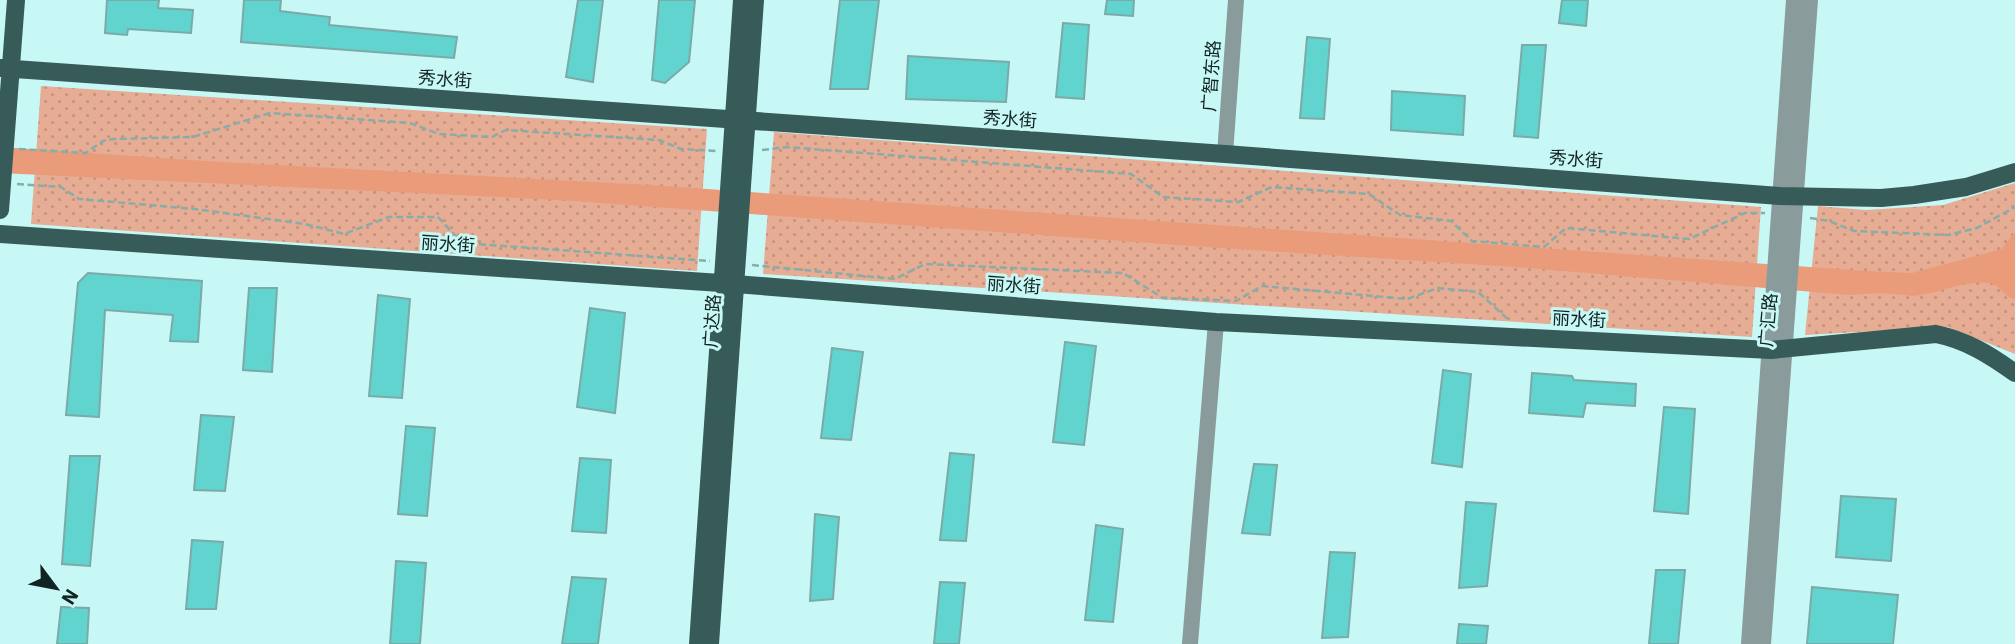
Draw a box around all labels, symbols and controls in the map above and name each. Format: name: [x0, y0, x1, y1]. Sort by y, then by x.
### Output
street label: 广智东路: [1197, 39, 1225, 113]
street label: 秀水街: [417, 66, 473, 92]
street label: 秀水街: [982, 106, 1038, 132]
street label: 秀水街: [1548, 146, 1604, 172]
street label: 丽水街: [420, 231, 476, 257]
street label: 丽水街: [986, 272, 1042, 298]
street label: 广汇路: [1754, 292, 1782, 348]
street label: 广达路: [699, 293, 725, 349]
street label: 丽水街: [1551, 306, 1607, 332]
north arrow: [21, 553, 91, 623]
text: N: [57, 585, 84, 609]

